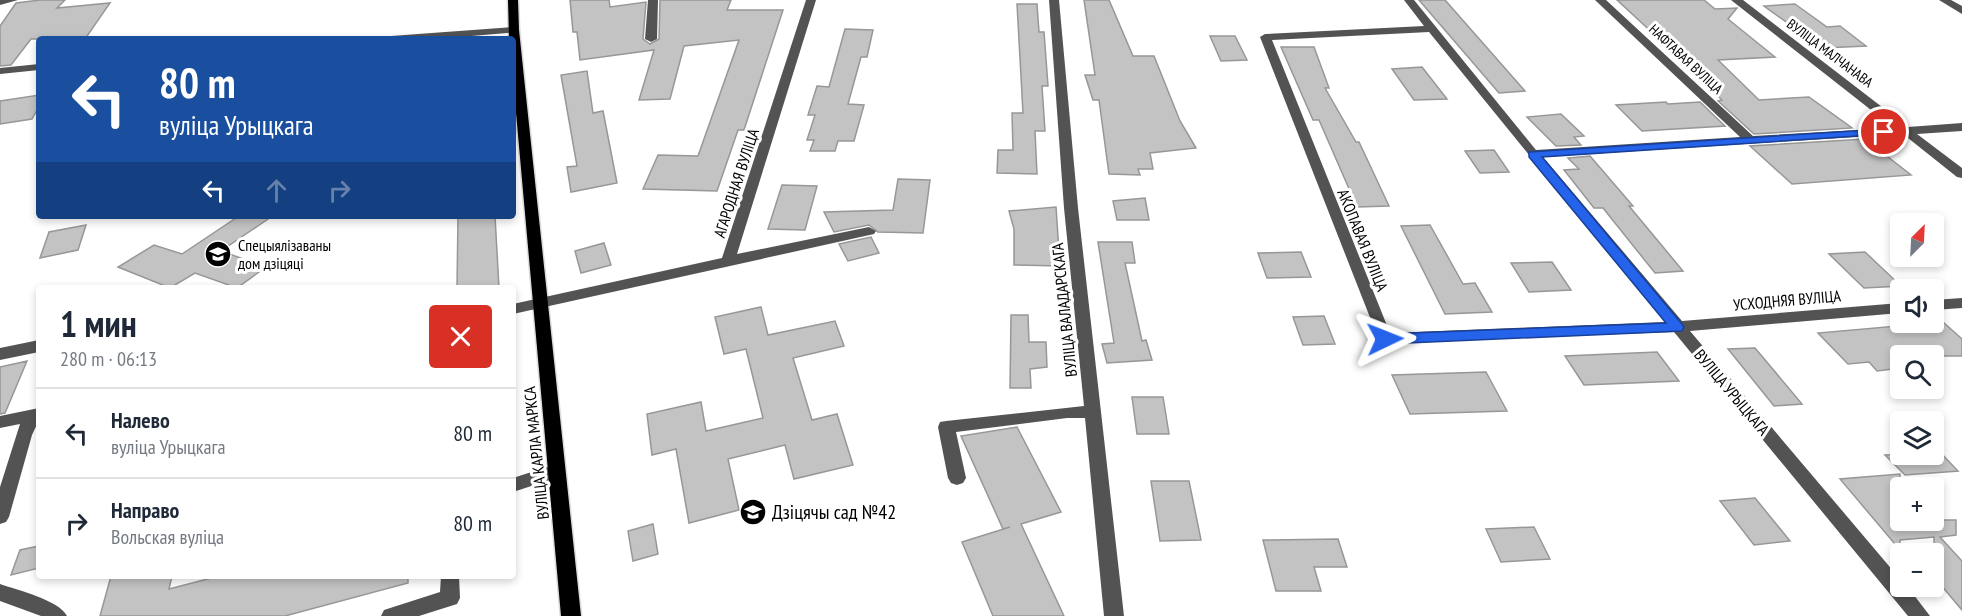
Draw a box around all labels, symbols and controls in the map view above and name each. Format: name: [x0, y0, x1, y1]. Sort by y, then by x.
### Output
street label: ВУЛІЦА МАЛЧАНАВА: [1783, 15, 1877, 91]
street label: НАФТАВАЯ ВУЛІЦА: [1645, 20, 1727, 98]
text: 80 m: [159, 55, 236, 110]
icon: left: [60, 60, 138, 138]
pin: [1858, 106, 1909, 157]
text: вуліца Урыцкага: [159, 108, 314, 142]
icon: arrive: [1867, 115, 1900, 148]
street label: АГАРОДНАЯ ВУЛІЦА: [709, 125, 763, 240]
icon: left: [197, 174, 230, 207]
icon: ahead: [260, 174, 293, 207]
icon: right: [323, 174, 356, 207]
street label: АКОПАВАЯ ВУЛІЦА: [1333, 186, 1393, 294]
north arrow: [1890, 213, 1944, 267]
map controls: [1890, 213, 1944, 597]
place label: Спецыялізаваны дом дзіцяці: [238, 235, 331, 273]
school or university icon: Спецыялізаваны дом дзіцяці: [203, 239, 233, 269]
street label: ВУЛІЦА ВАЛАДАРСКАГА: [1047, 242, 1081, 378]
button: sound: [1890, 279, 1944, 333]
street label: УСХОДНЯЯ ВУЛІЦА: [1732, 285, 1842, 315]
text: 1 мин: [60, 300, 137, 347]
button: close: [429, 305, 492, 368]
position arrow: [1353, 307, 1417, 371]
street label: ВУЛІЦА УРЫЦКАГА: [1690, 345, 1774, 439]
button: search: [1890, 345, 1944, 399]
text: 280 m · 06:13: [60, 346, 157, 372]
street label: ВУЛІЦА КАРЛА МАРКСА: [519, 385, 553, 521]
text: Налево: [111, 406, 170, 434]
button: layers: [1890, 411, 1944, 465]
icon: left: [60, 417, 93, 450]
text: 80 m: [453, 419, 492, 447]
text: вуліца Урыцкага: [111, 434, 226, 460]
button: +: [1890, 477, 1944, 531]
text: Направо: [111, 496, 179, 524]
school or university icon: Дзіцячы сад №42: [738, 497, 768, 527]
place label: Дзіцячы сад №42: [772, 499, 896, 525]
icon: right: [60, 507, 93, 540]
text: 80 m: [453, 509, 492, 537]
text: Вольская вуліца: [111, 524, 224, 550]
button: −: [1890, 543, 1944, 597]

